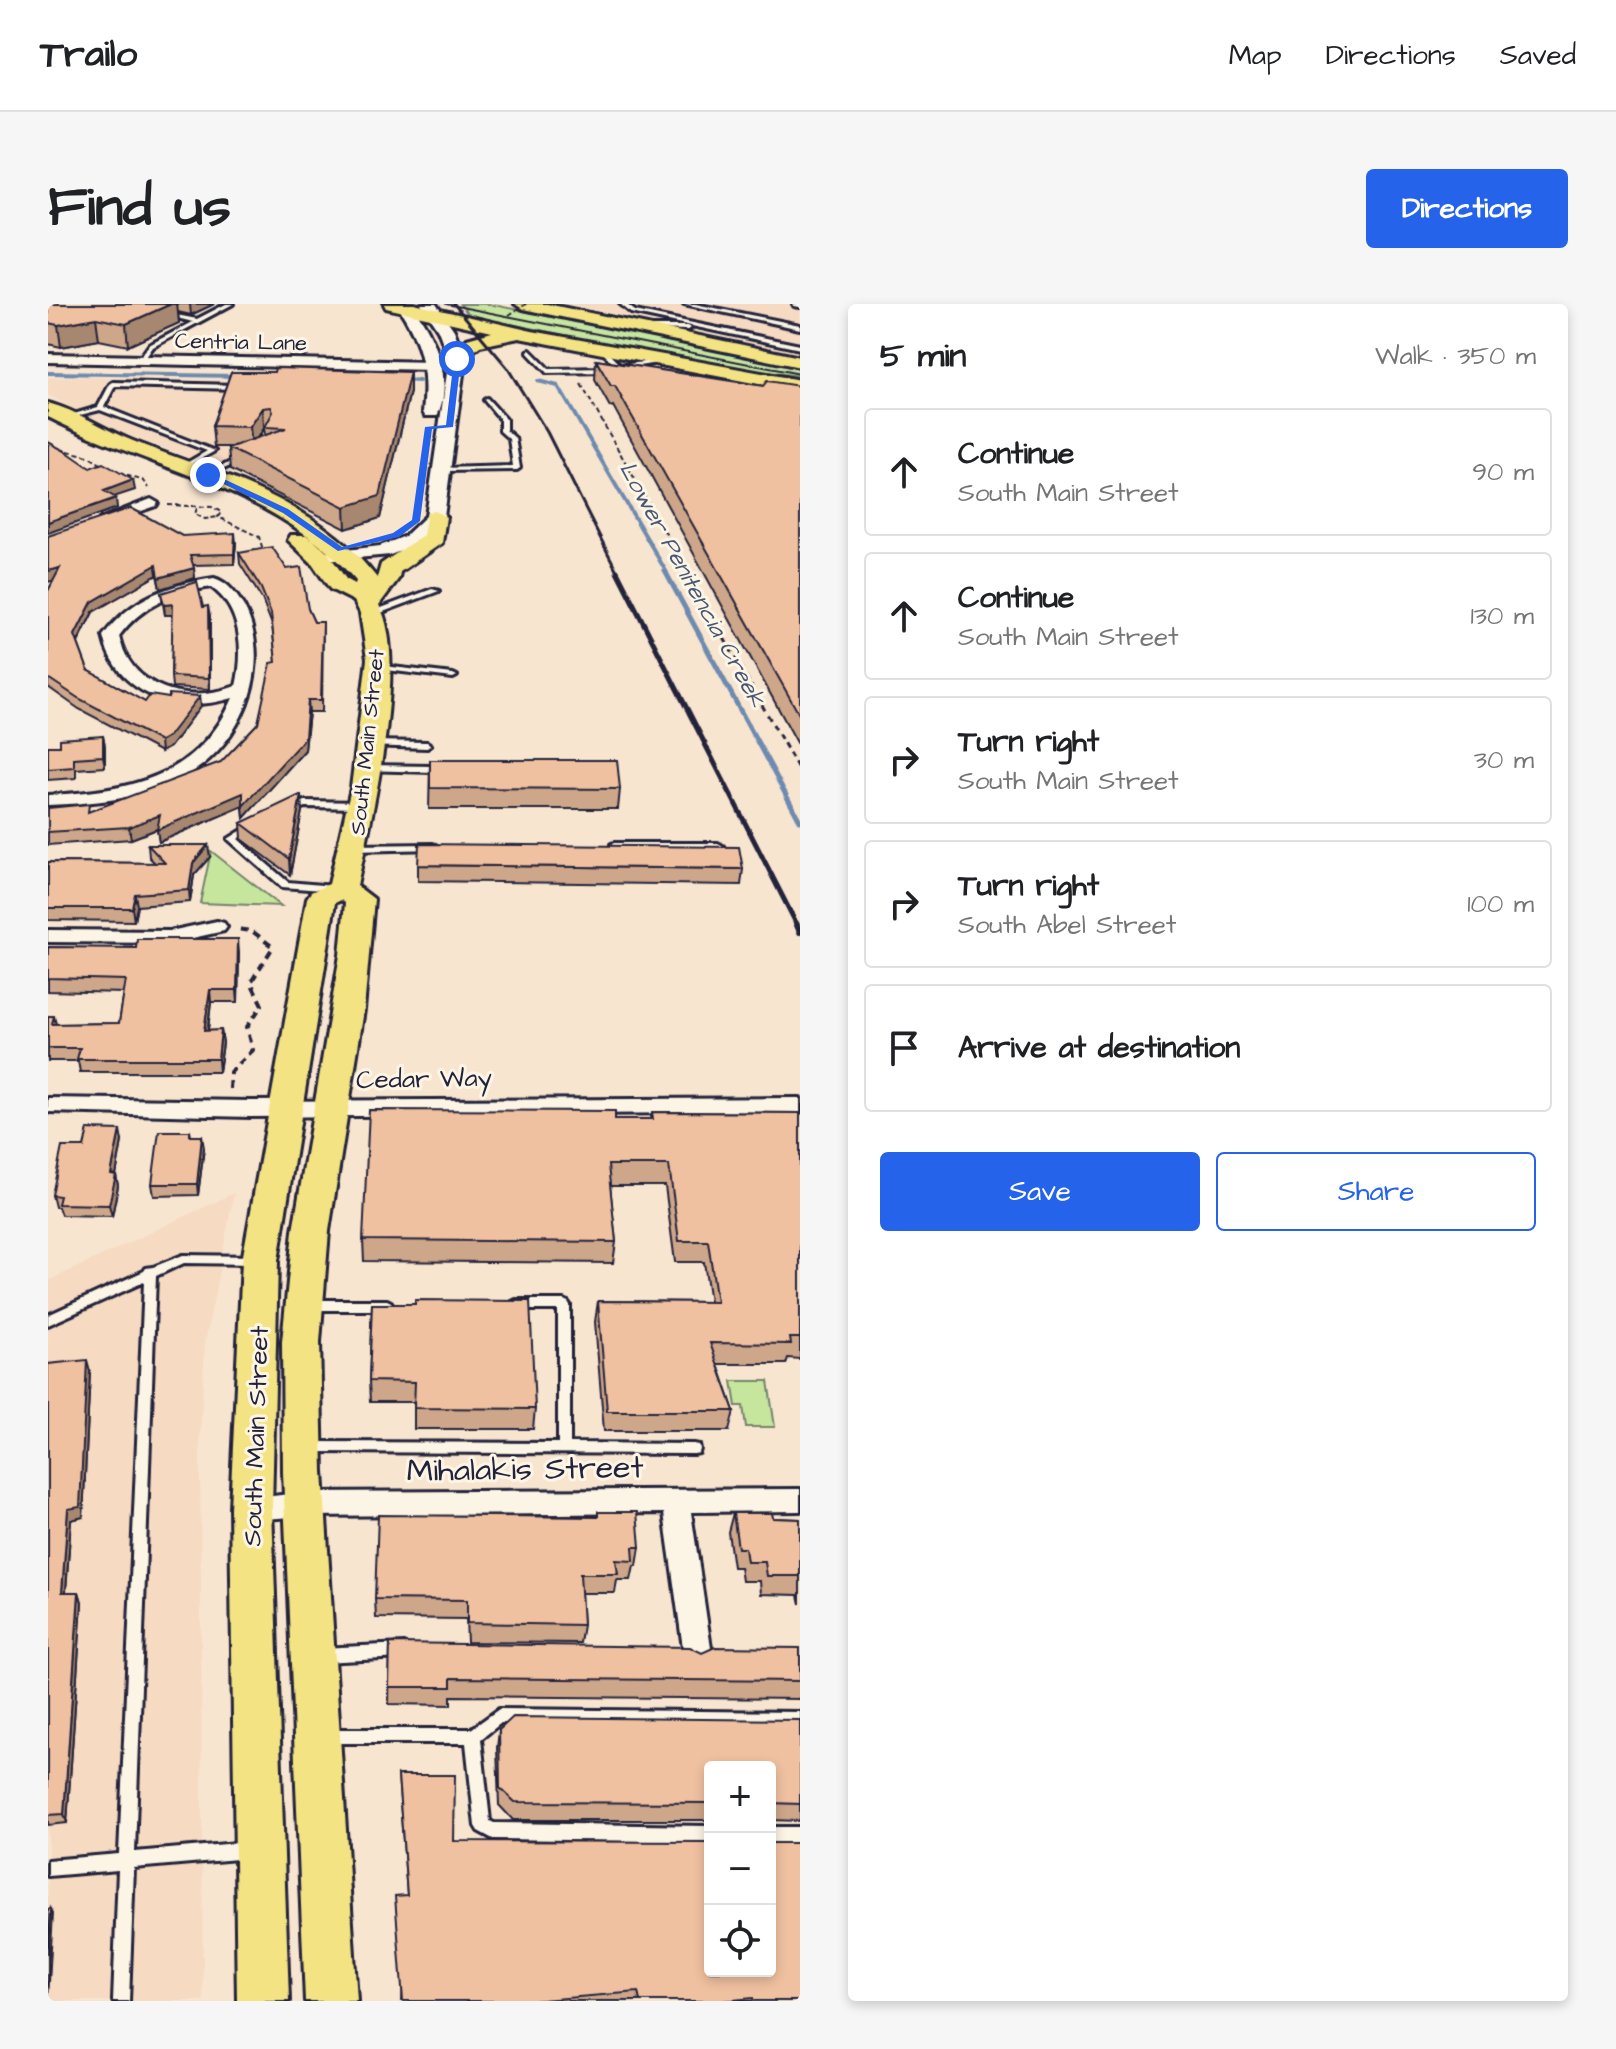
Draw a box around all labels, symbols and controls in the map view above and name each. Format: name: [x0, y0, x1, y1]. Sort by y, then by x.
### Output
text: Trailo: [40, 29, 137, 81]
text: Map: [1229, 36, 1282, 75]
text: Directions: [1326, 36, 1456, 75]
text: Saved: [1500, 36, 1576, 75]
text: Find us: [48, 169, 231, 247]
button: Directions: [1366, 169, 1568, 248]
street label: Centria Lane: [175, 326, 307, 359]
text: 5 min: [880, 332, 966, 380]
text: Walk · 350 m: [1375, 338, 1536, 374]
route start: [439, 341, 475, 377]
text: Continue: [958, 433, 1074, 475]
icon: ahead: [882, 450, 926, 494]
text: 90 m: [1472, 454, 1534, 490]
water label: Lower Penitencia Creek: [610, 456, 774, 714]
route end: [190, 457, 226, 493]
text: South Main Street: [958, 475, 1179, 511]
text: Continue: [958, 577, 1074, 619]
icon: ahead: [882, 594, 926, 638]
text: 130 m: [1470, 598, 1534, 634]
text: South Main Street: [958, 619, 1179, 655]
street label: South Main Street: [342, 648, 393, 837]
text: Turn right: [958, 721, 1099, 763]
icon: right: [882, 738, 926, 782]
text: 30 m: [1474, 742, 1534, 778]
text: South Main Street: [958, 763, 1179, 799]
text: Turn right: [958, 865, 1099, 907]
icon: right: [882, 882, 926, 926]
text: 100 m: [1467, 886, 1534, 922]
text: South Abel Street: [958, 907, 1176, 943]
icon: arrive: [882, 1026, 926, 1070]
text: Arrive at destination: [958, 1027, 1240, 1069]
street label: Cedar Way: [356, 1060, 492, 1100]
button: Save: [880, 1152, 1200, 1231]
button: Share: [1216, 1152, 1536, 1231]
street label: South Main Street: [234, 1325, 278, 1547]
street label: Mihalakis Street: [406, 1445, 644, 1494]
map controls: [704, 1761, 776, 1977]
button: +: [704, 1761, 776, 1833]
button: −: [704, 1833, 776, 1905]
button: locate: [704, 1905, 776, 1977]

